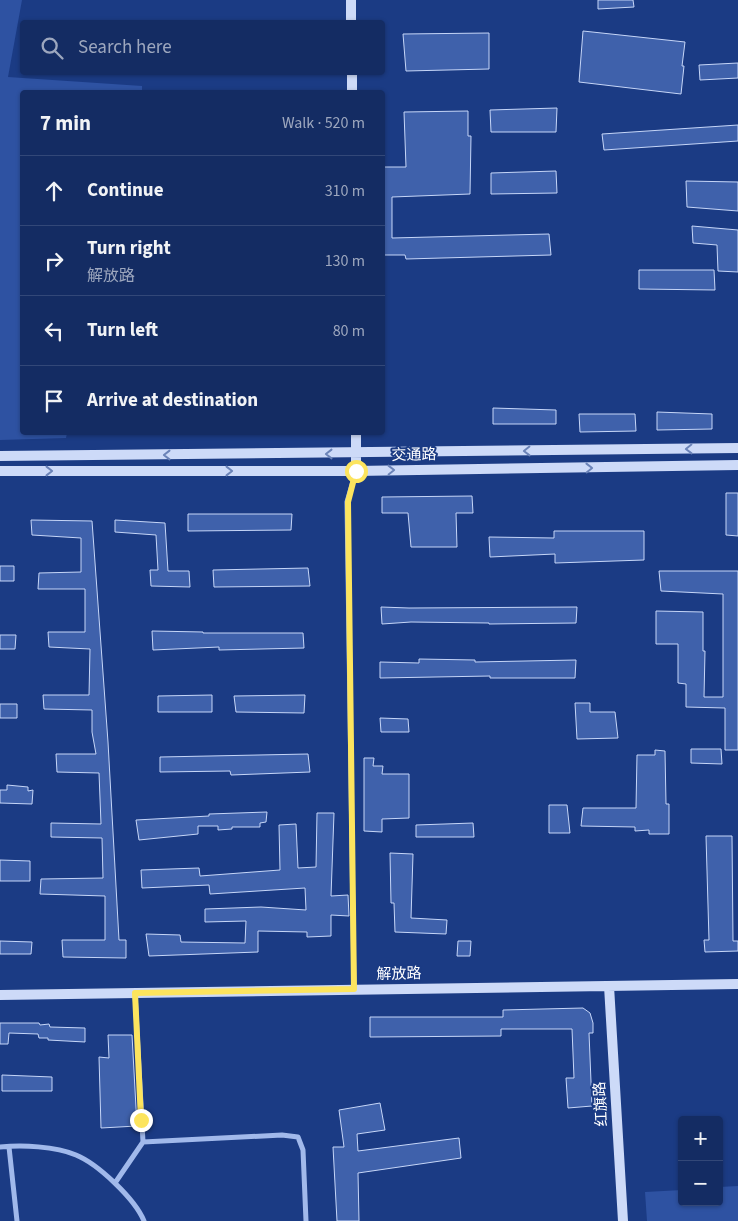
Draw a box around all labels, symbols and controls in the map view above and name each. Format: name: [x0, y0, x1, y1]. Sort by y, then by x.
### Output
search box: [20, 20, 385, 75]
icon: search: [38, 34, 66, 62]
text: Search here: [78, 34, 172, 61]
text: 7 min: [40, 108, 91, 138]
text: Walk · 520 m: [282, 112, 365, 134]
icon: ahead: [40, 177, 68, 205]
text: Continue: [87, 177, 164, 204]
text: 310 m: [325, 180, 365, 202]
text: Turn right: [87, 235, 171, 262]
icon: right: [40, 247, 68, 275]
text: 130 m: [325, 250, 365, 272]
text: 解放路: [87, 265, 135, 287]
icon: left: [40, 317, 68, 345]
text: Turn left: [87, 317, 158, 344]
text: 80 m: [333, 320, 365, 342]
icon: arrive: [40, 387, 68, 415]
text: Arrive at destination: [87, 387, 258, 414]
street label: 交通路: [391, 444, 437, 466]
one-way arrow: [685, 444, 693, 454]
one-way arrow: [523, 446, 530, 456]
one-way arrow: [325, 449, 333, 459]
one-way arrow: [163, 450, 170, 460]
route start: [345, 460, 368, 483]
one-way arrow: [585, 462, 593, 473]
one-way arrow: [388, 465, 395, 475]
one-way arrow: [45, 466, 53, 476]
one-way arrow: [225, 466, 233, 476]
street label: 解放路: [376, 963, 422, 985]
street label: 红旗路: [589, 1081, 613, 1127]
route end: [130, 1109, 153, 1132]
map controls: [678, 1116, 723, 1206]
button: +: [678, 1116, 723, 1161]
button: −: [678, 1161, 723, 1206]

